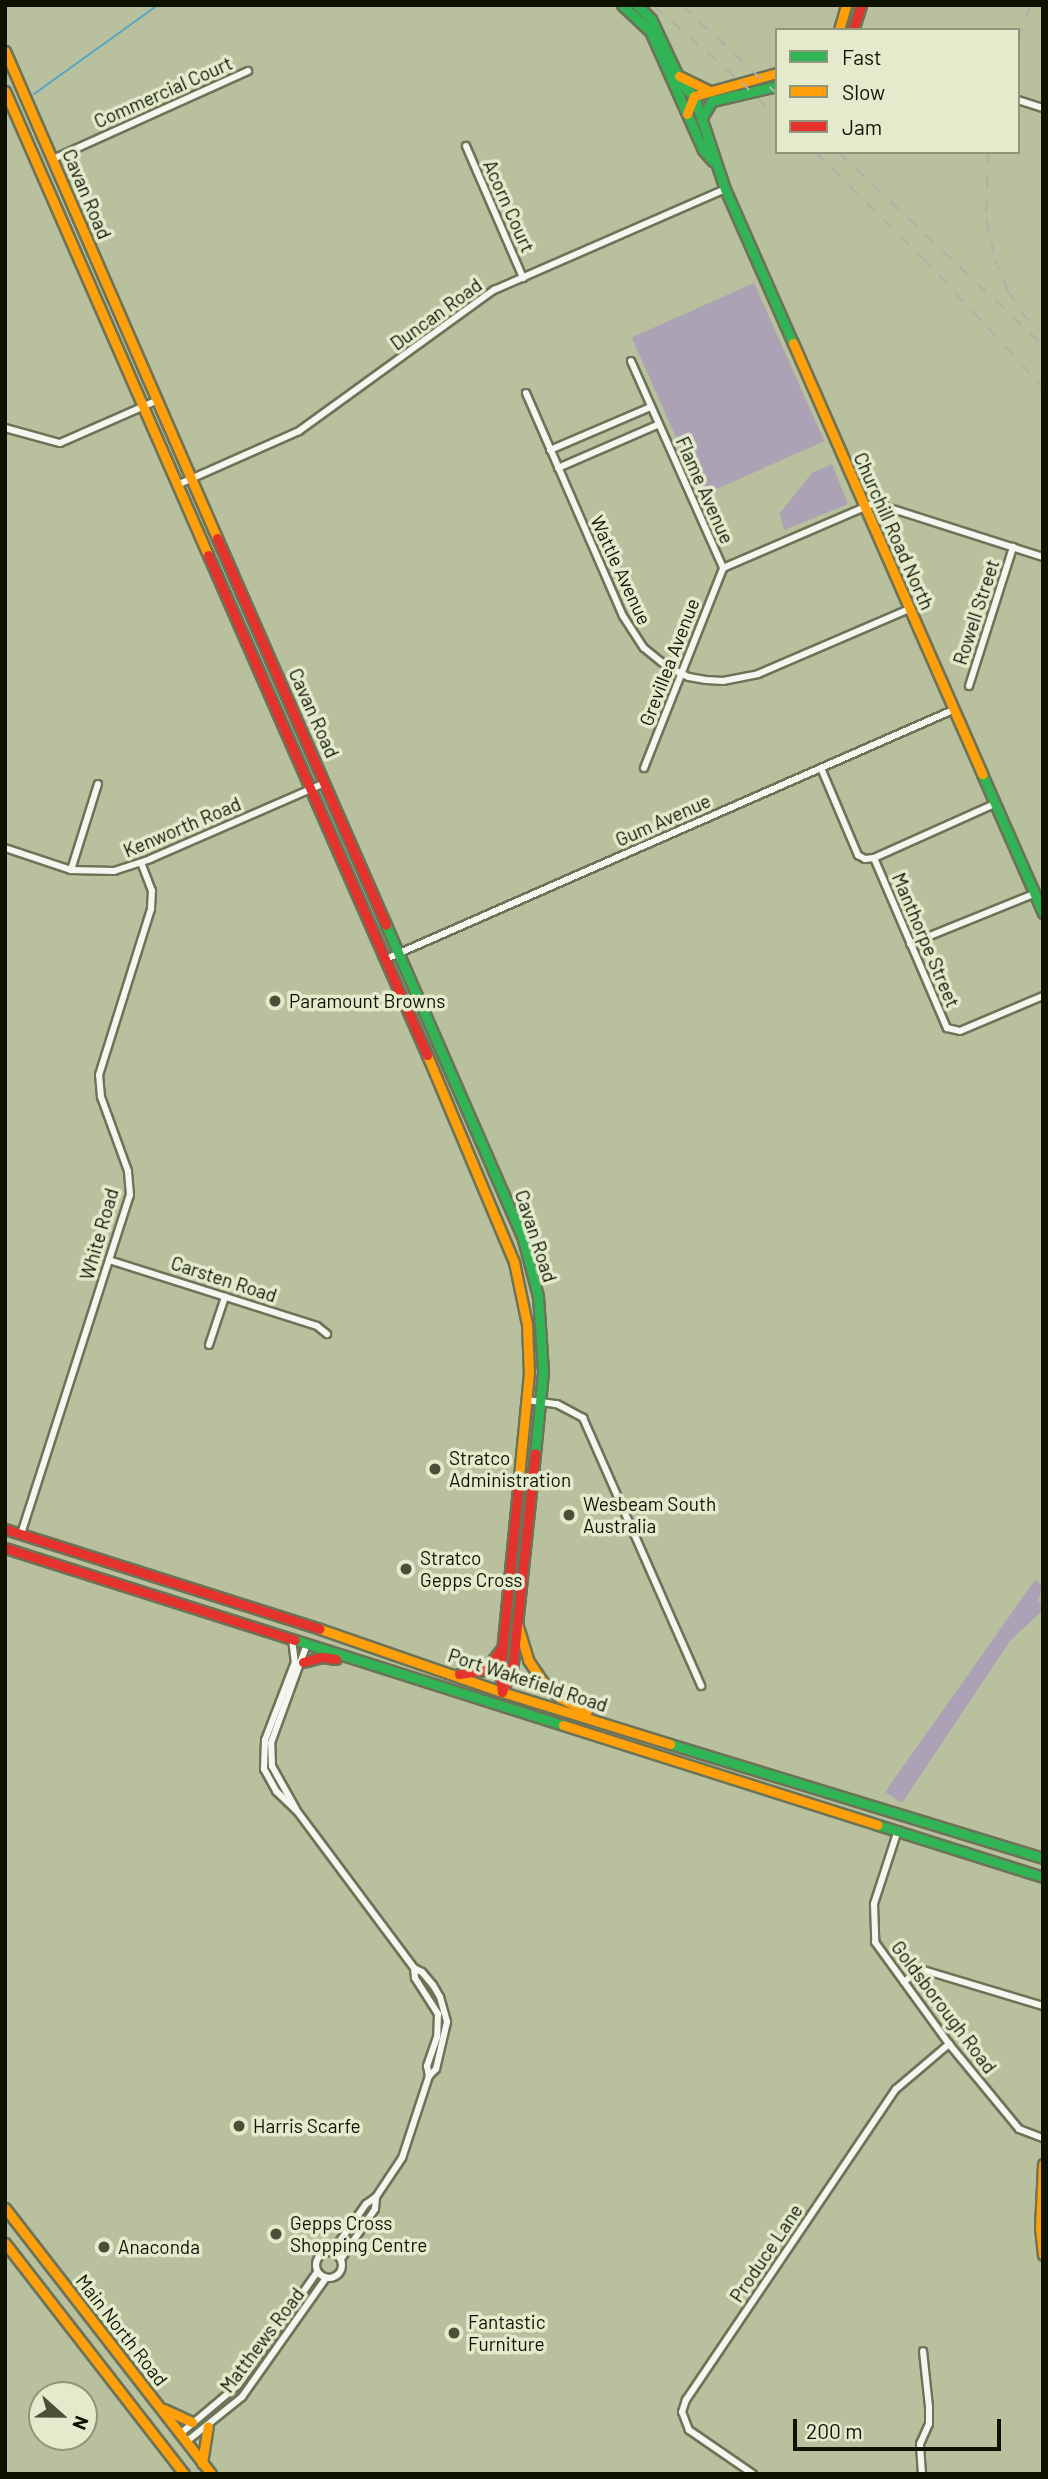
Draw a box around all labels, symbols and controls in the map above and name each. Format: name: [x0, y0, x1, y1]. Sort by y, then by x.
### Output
legend: [775, 28, 1020, 154]
text: Fast: [842, 44, 882, 69]
street label: Commercial Court: [90, 51, 236, 133]
text: Slow: [842, 79, 885, 104]
text: Jam: [842, 114, 882, 139]
street label: Cavan Road: [58, 146, 116, 242]
street label: Acorn Court: [479, 156, 539, 256]
street label: Duncan Road: [386, 273, 486, 355]
street label: Flame Avenue: [671, 433, 739, 547]
street label: Churchill Road North: [849, 449, 939, 613]
street label: Wattle Avenue: [586, 512, 656, 628]
street label: Rowell Street: [948, 556, 1004, 668]
street label: Grevillea Avenue: [634, 595, 704, 729]
street label: Cavan Road: [284, 665, 344, 761]
street label: Gum Avenue: [612, 789, 714, 851]
street label: Kenworth Road: [120, 792, 244, 862]
street label: Manthorpe Street: [887, 869, 965, 1011]
place label: Paramount Browns: [289, 990, 445, 1012]
marker: Paramount Browns: [267, 993, 283, 1009]
street label: White Road: [75, 1186, 123, 1282]
street label: Cavan Road: [510, 1187, 562, 1285]
street label: Carsten Road: [168, 1251, 280, 1307]
place label: Stratco Administration: [449, 1447, 571, 1491]
marker: Stratco Administration: [427, 1461, 443, 1477]
place label: Wesbeam South Australia: [583, 1493, 716, 1537]
marker: Wesbeam South Australia: [561, 1507, 577, 1523]
place label: Stratco Gepps Cross: [420, 1547, 522, 1591]
marker: Stratco Gepps Cross: [398, 1561, 414, 1577]
street label: Port Wakefield Road: [445, 1643, 611, 1717]
street label: Goldsborough Road: [887, 1936, 1001, 2078]
place label: Harris Scarfe: [253, 2115, 361, 2137]
marker: Harris Scarfe: [231, 2118, 247, 2134]
street label: Produce Lane: [725, 2200, 807, 2306]
place label: Gepps Cross Shopping Centre: [290, 2212, 427, 2256]
marker: Gepps Cross Shopping Centre: [268, 2226, 284, 2242]
place label: Anaconda: [118, 2236, 200, 2258]
marker: Anaconda: [96, 2239, 112, 2255]
street label: Main North Road: [71, 2270, 173, 2390]
street label: Matthews Road: [215, 2283, 309, 2397]
place label: Fantastic Furniture: [468, 2311, 546, 2355]
marker: Fantastic Furniture: [446, 2325, 462, 2341]
north arrow: [28, 2381, 98, 2451]
scale bar: [796, 2406, 1004, 2450]
text: N: [68, 2413, 94, 2433]
text: 200 m: [806, 2418, 863, 2443]

